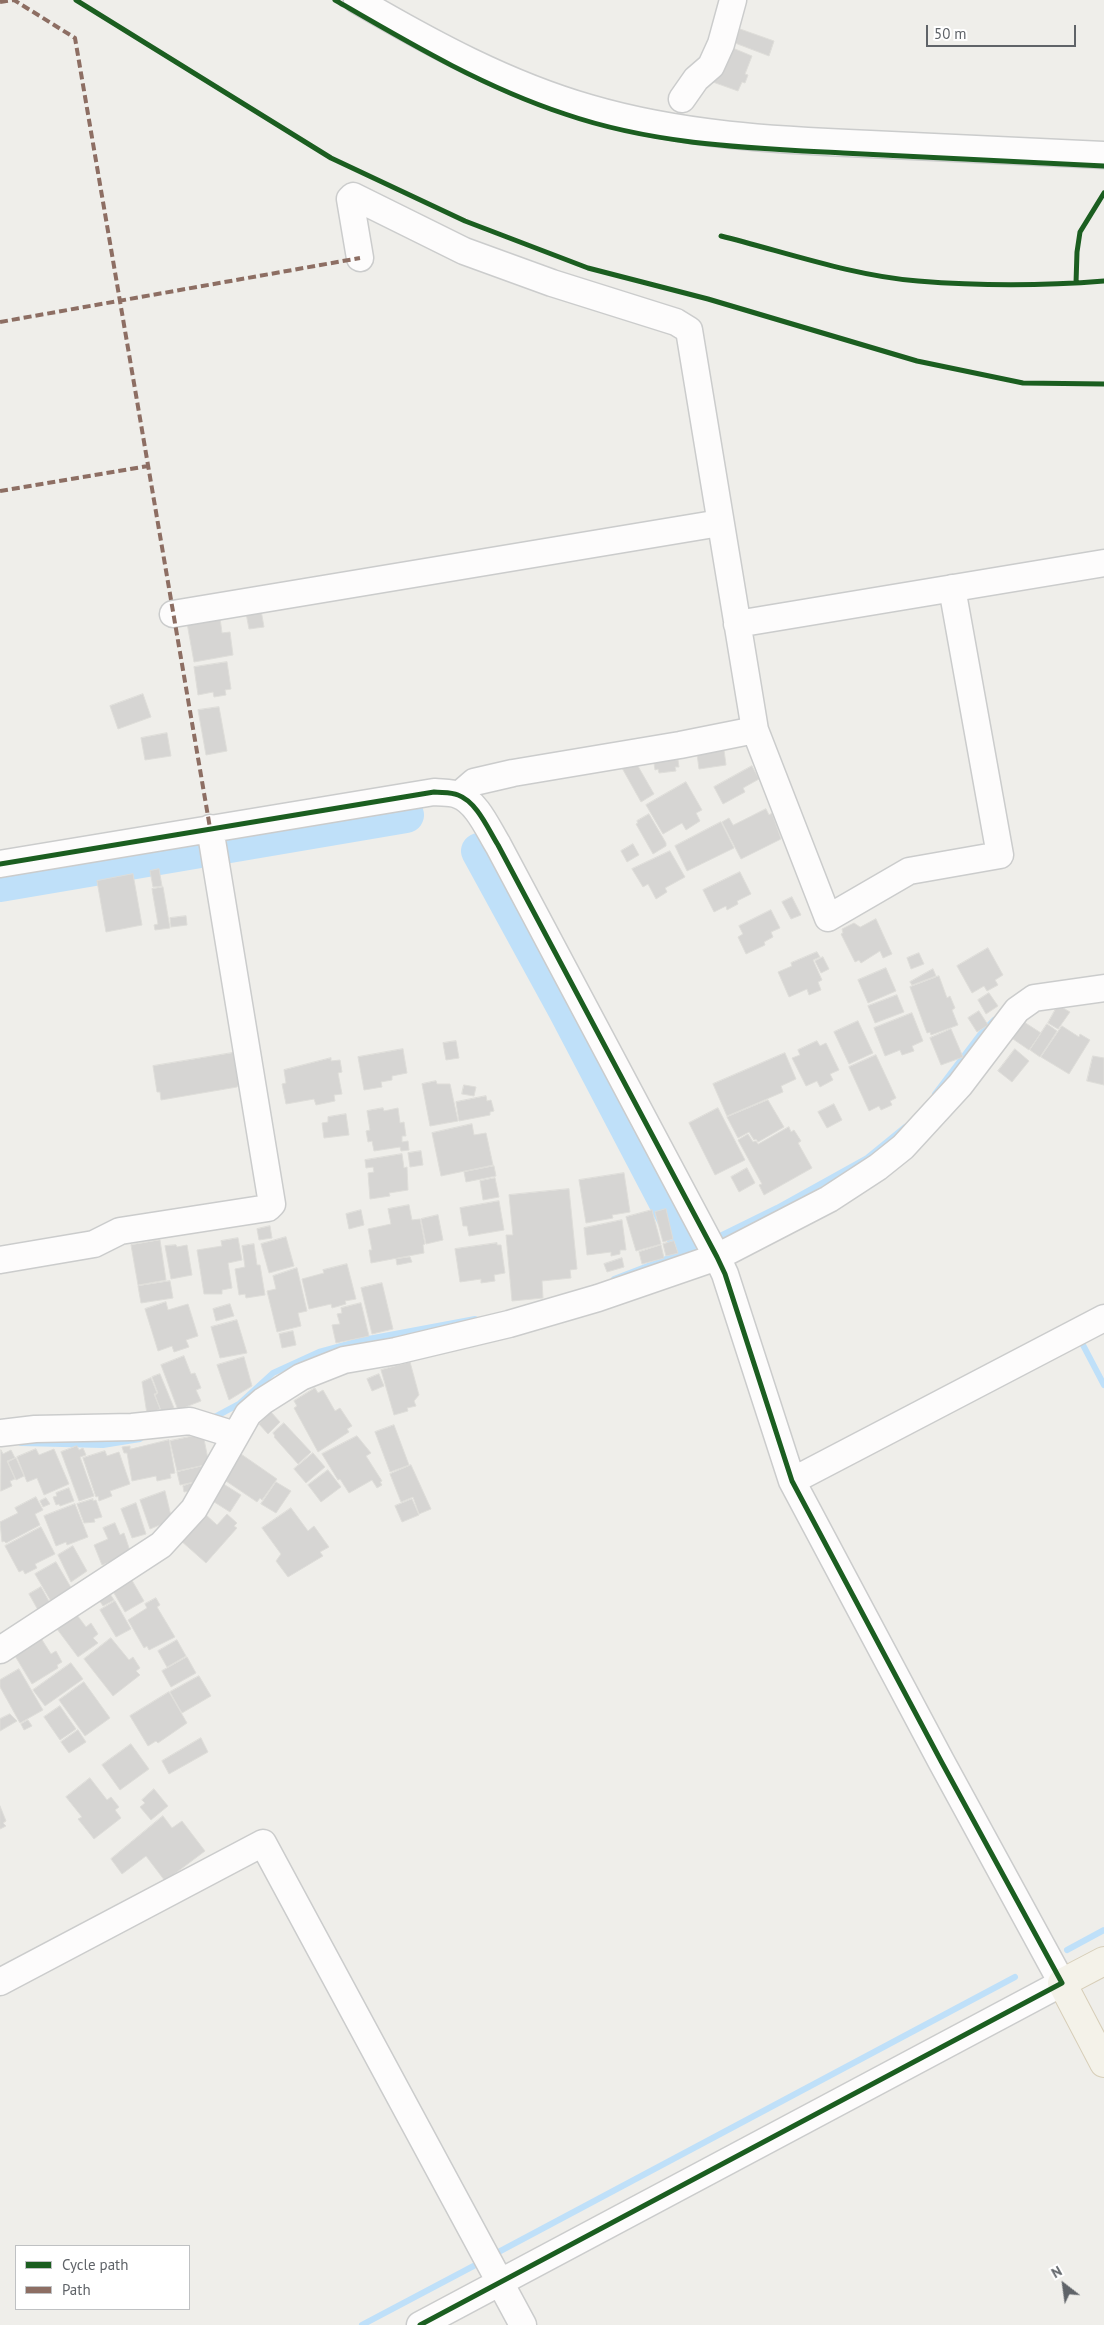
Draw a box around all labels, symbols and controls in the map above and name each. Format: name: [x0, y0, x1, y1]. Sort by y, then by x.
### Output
scale bar: [929, 15, 1079, 47]
text: 50 m: [934, 24, 967, 43]
legend: [15, 2245, 190, 2310]
text: Cycle path: [62, 2255, 128, 2274]
north arrow: [1039, 2260, 1089, 2310]
text: N: [1048, 2262, 1065, 2282]
text: Path: [62, 2280, 91, 2299]

